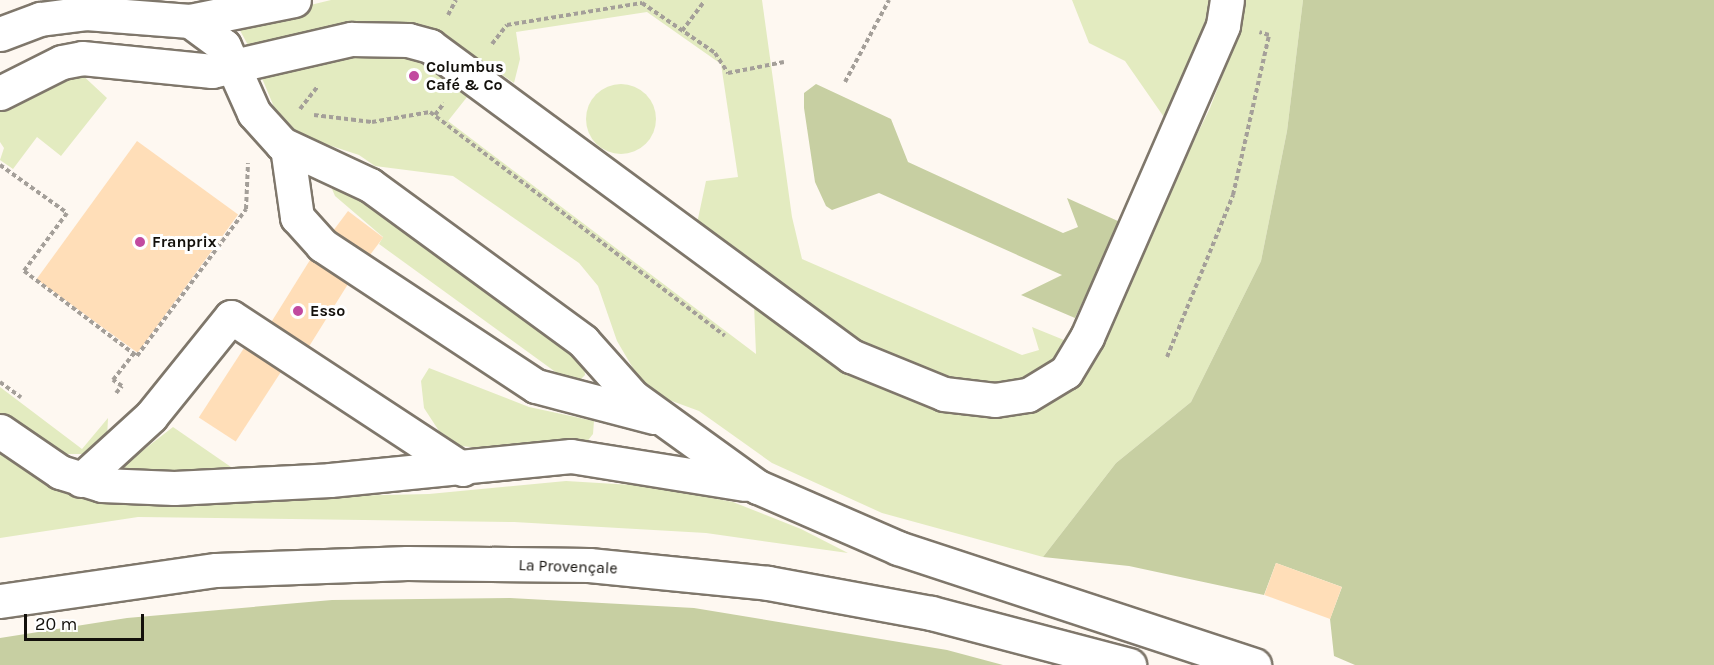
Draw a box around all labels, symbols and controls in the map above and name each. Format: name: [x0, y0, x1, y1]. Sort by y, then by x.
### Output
place label: Columbus Café & Co: [426, 57, 504, 95]
marker: Columbus Café & Co: [407, 69, 421, 83]
place label: Franprix: [152, 232, 216, 252]
marker: Franprix: [133, 235, 147, 249]
place label: Esso: [310, 301, 345, 321]
marker: Esso: [291, 304, 305, 318]
street label: La Provençale: [518, 556, 618, 578]
scale bar: [27, 602, 147, 640]
text: 20 m: [35, 613, 77, 635]

